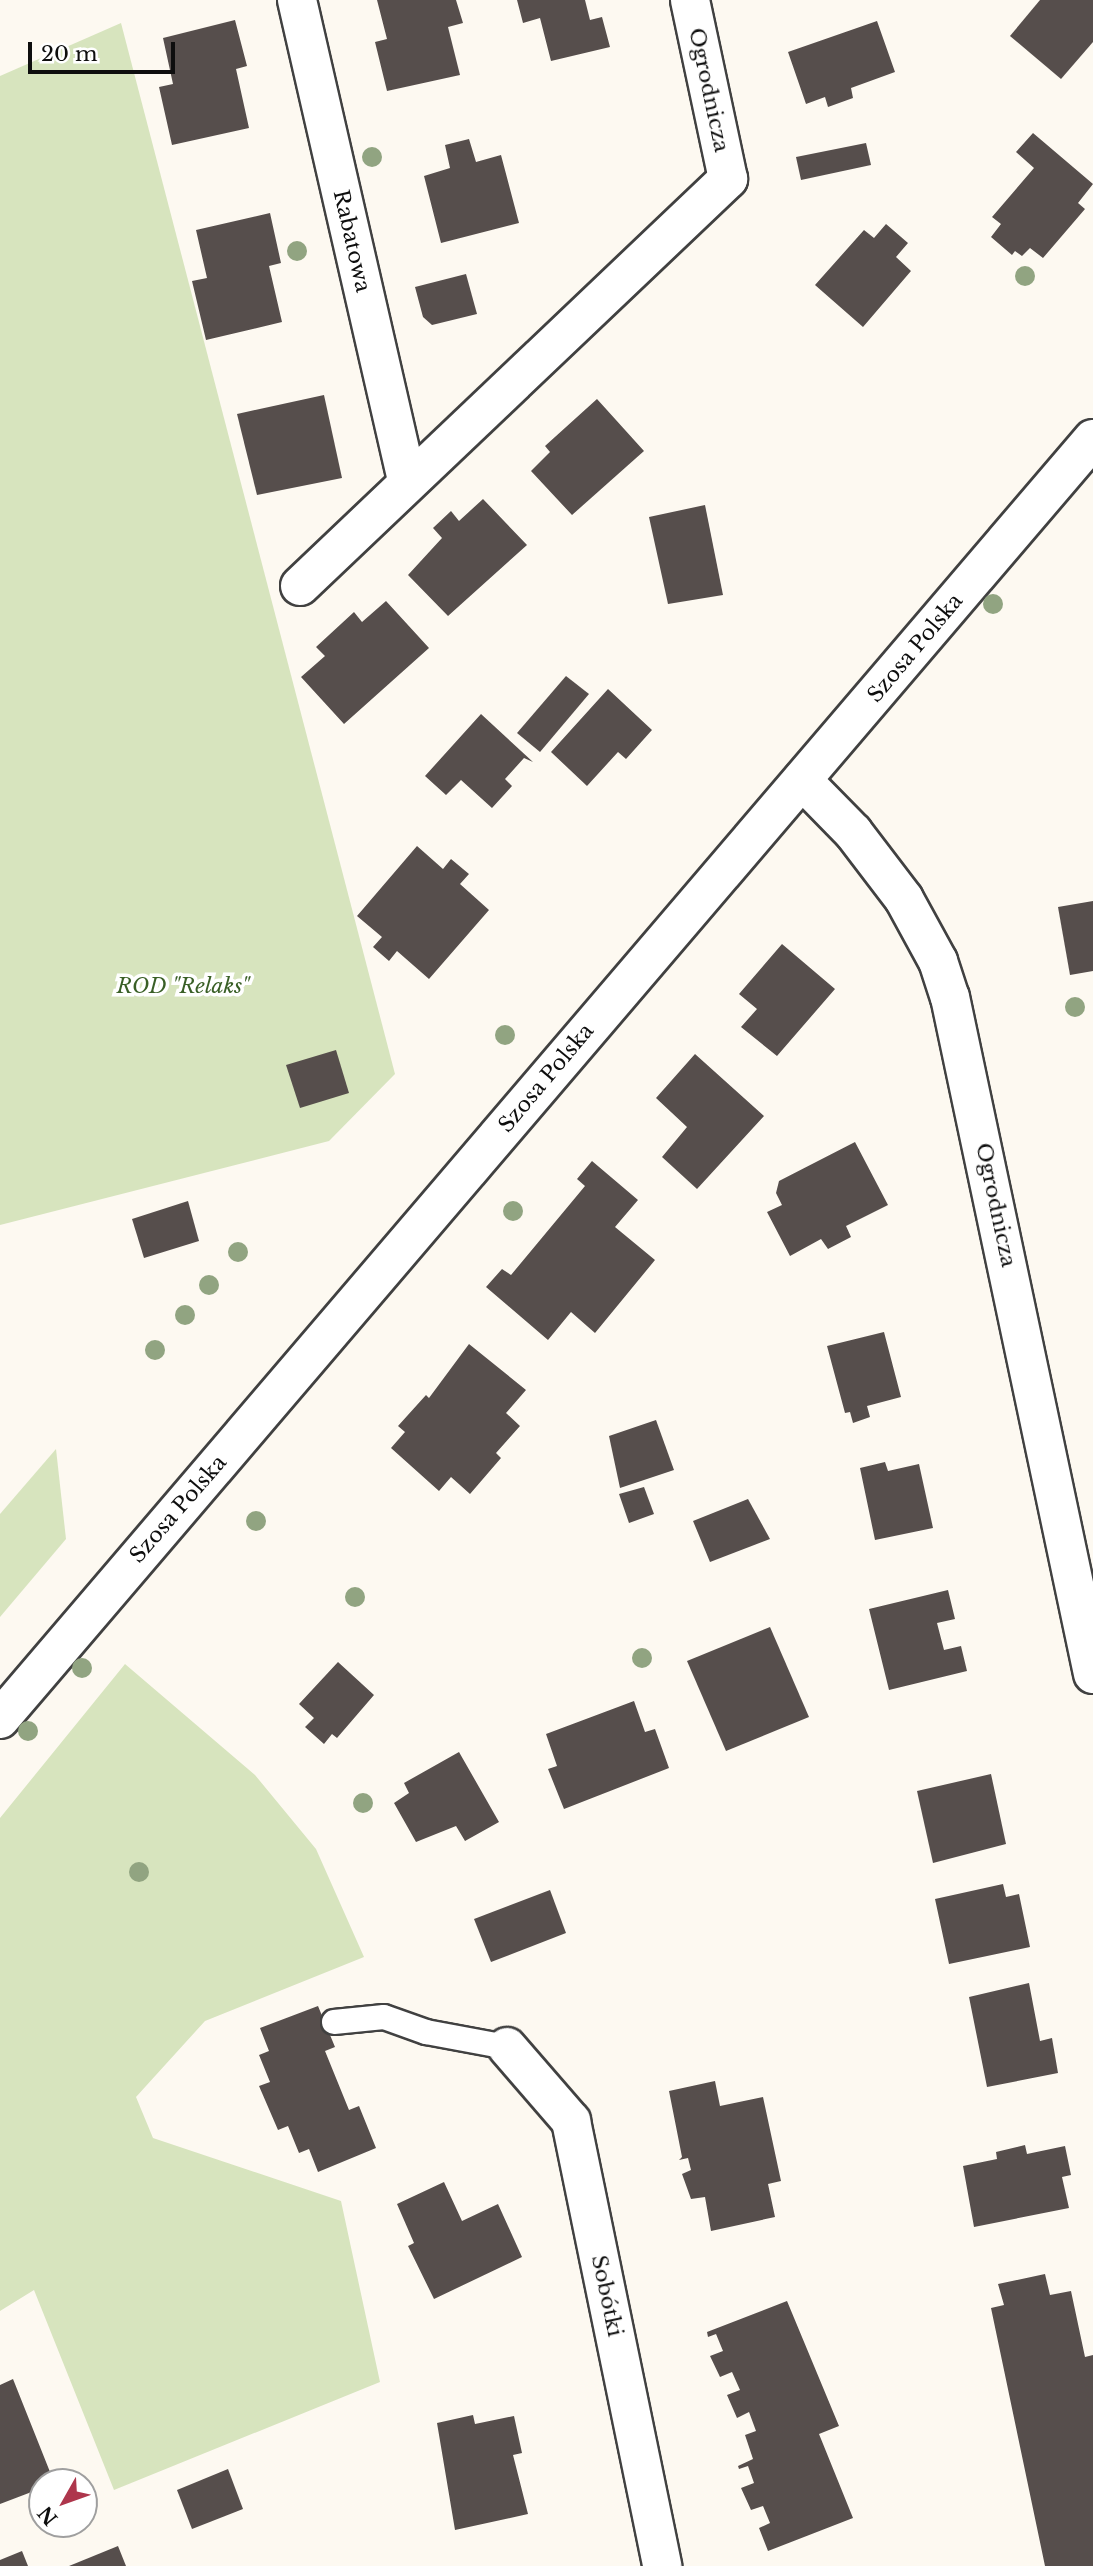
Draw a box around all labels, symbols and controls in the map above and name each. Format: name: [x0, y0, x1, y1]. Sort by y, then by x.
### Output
street label: Ogrodnicza: [684, 26, 734, 154]
scale bar: [32, 28, 178, 72]
text: 20 m: [41, 41, 98, 67]
street label: Rabatowa: [328, 187, 376, 295]
street label: Szosa Polska: [862, 588, 968, 708]
park label: ROD "Relaks": [116, 973, 250, 999]
street label: Szosa Polska: [493, 1018, 599, 1138]
street label: Ogrodnicza: [971, 1141, 1021, 1269]
street label: Szosa Polska: [124, 1450, 232, 1568]
street label: Sobótki: [586, 2253, 628, 2339]
north arrow: [28, 2468, 98, 2538]
text: N: [34, 2501, 63, 2530]

